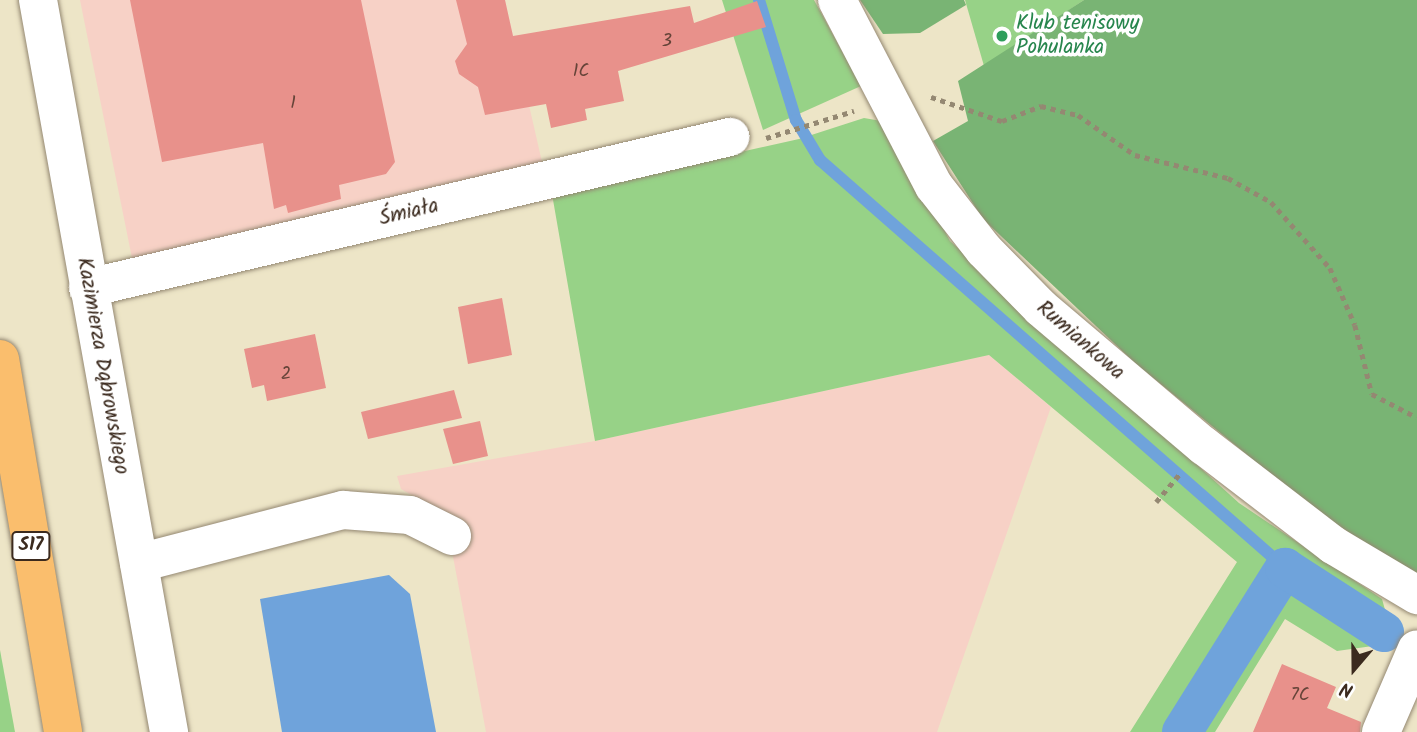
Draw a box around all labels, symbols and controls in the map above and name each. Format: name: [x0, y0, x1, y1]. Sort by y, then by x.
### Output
place label: Klub tenisowy Pohulanka: [1016, 11, 1139, 61]
marker: Klub tenisowy Pohulanka: [994, 28, 1010, 44]
house number: 3: [662, 31, 672, 53]
house number: 1C: [573, 61, 589, 83]
house number: 1: [290, 93, 296, 115]
street label: Śmiała: [377, 194, 441, 232]
street label: Kazimierza Dąbrowskiego: [70, 256, 134, 476]
street label: Rumiankowa: [1031, 296, 1129, 386]
house number: 2: [281, 364, 291, 386]
road number: S17: [10, 530, 52, 562]
north arrow: [1319, 634, 1389, 704]
text: N: [1336, 673, 1358, 705]
house number: 7C: [1290, 685, 1310, 707]

